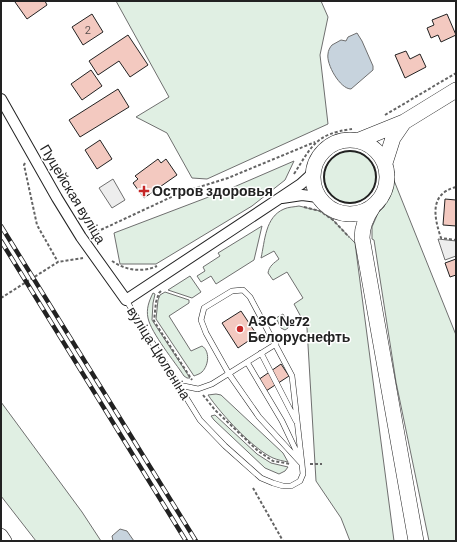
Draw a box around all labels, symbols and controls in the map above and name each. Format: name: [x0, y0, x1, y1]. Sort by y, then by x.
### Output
house number: 2: [85, 22, 91, 36]
street label: Пуцейская вуліца: [37, 141, 110, 247]
place label: Остров здоровья: [152, 182, 273, 199]
marker: Остров здоровья: [139, 186, 149, 196]
street label: вуліца Цюленіна: [124, 303, 195, 403]
place label: АЗС №72 Белоруснефть: [248, 312, 351, 345]
marker: АЗС №72 Белоруснефть: [235, 324, 245, 334]

